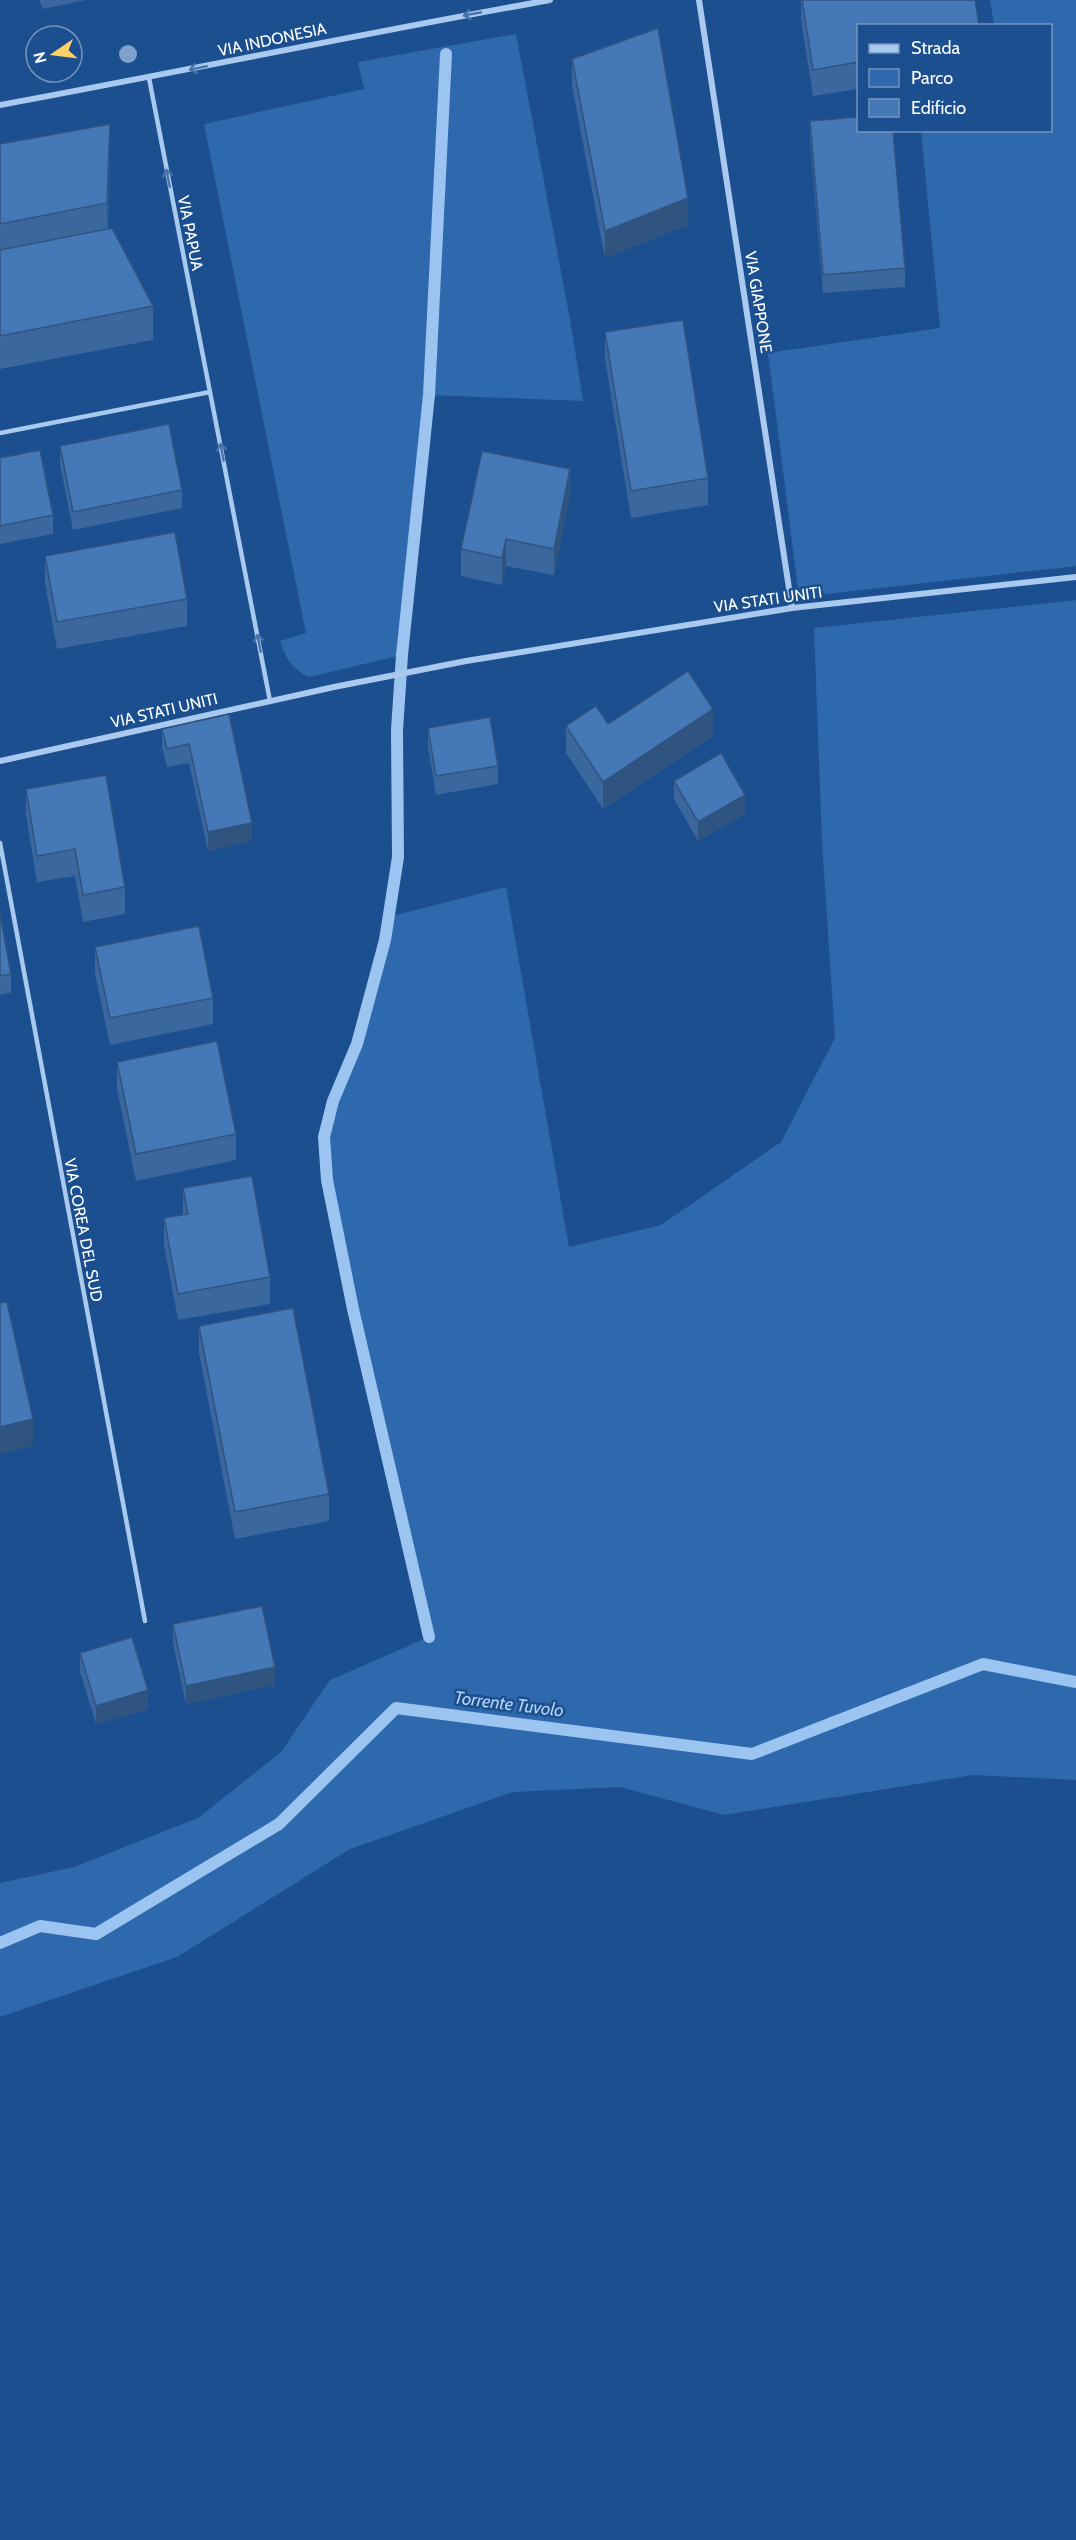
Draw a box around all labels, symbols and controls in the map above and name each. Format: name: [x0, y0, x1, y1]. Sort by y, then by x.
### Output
one-way arrow: [463, 9, 482, 20]
street label: VIA INDONESIA: [216, 19, 328, 60]
north arrow: [24, 24, 84, 84]
legend: [857, 24, 1052, 132]
text: Strada: [911, 37, 961, 59]
text: N: [29, 50, 51, 65]
one-way arrow: [189, 63, 208, 74]
text: Parco: [911, 67, 953, 89]
text: Edificio: [911, 97, 966, 119]
one-way arrow: [162, 169, 173, 188]
street label: VIA PAPUA: [174, 194, 207, 272]
street label: VIA GIAPPONE: [741, 250, 776, 354]
one-way arrow: [216, 442, 227, 462]
street label: VIA STATI UNITI: [713, 582, 823, 616]
one-way arrow: [253, 634, 264, 654]
street label: VIA STATI UNITI: [109, 689, 219, 732]
street label: VIA COREA DEL SUD: [60, 1157, 107, 1304]
water label: Torrente Tuvolo: [453, 1686, 565, 1722]

